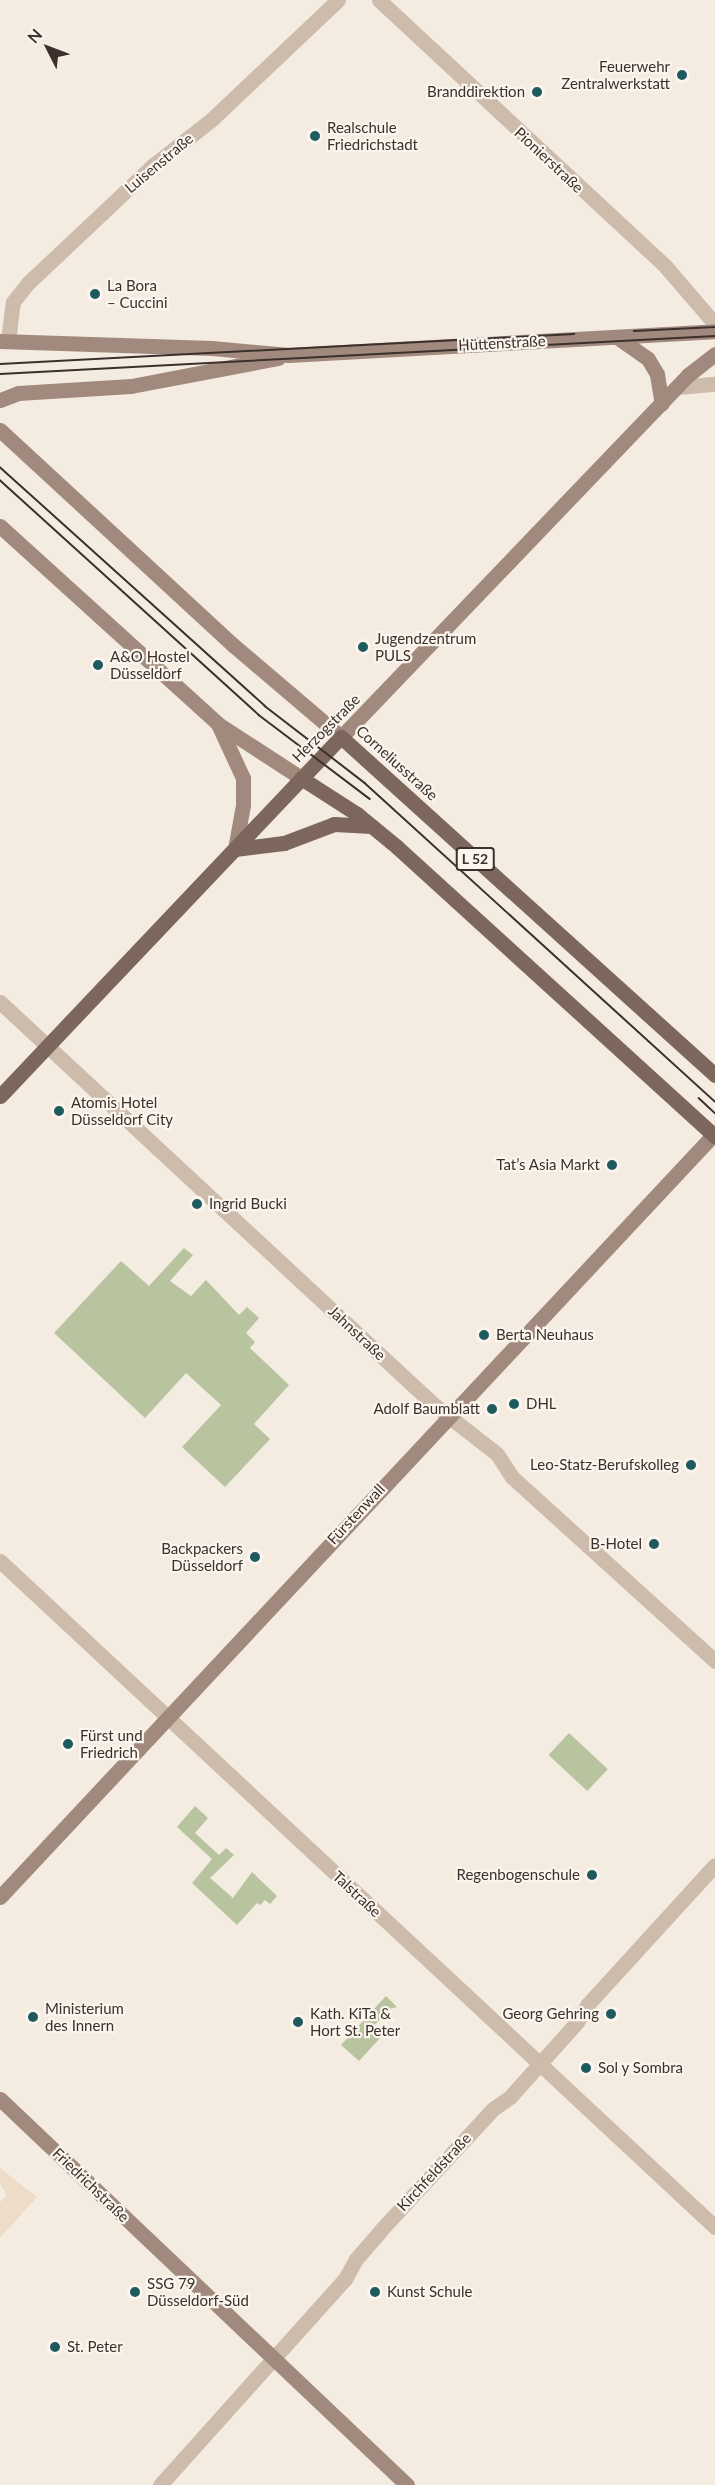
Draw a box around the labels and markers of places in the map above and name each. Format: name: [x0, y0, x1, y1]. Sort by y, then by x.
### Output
place label: Feuerwehr Zentralwerkstatt: [561, 57, 670, 92]
marker: Feuerwehr Zentralwerkstatt: [675, 68, 689, 82]
place label: Branddirektion: [427, 83, 525, 101]
marker: Branddirektion: [530, 85, 544, 99]
place label: Realschule Friedrichstadt: [327, 118, 418, 153]
marker: Realschule Friedrichstadt: [308, 129, 322, 143]
place label: La Bora – Cuccini: [107, 276, 168, 311]
marker: La Bora – Cuccini: [88, 287, 102, 301]
place label: Jugendzentrum PULS: [375, 629, 476, 664]
marker: Jugendzentrum PULS: [356, 640, 370, 654]
place label: A&O Hostel Düsseldorf: [110, 647, 190, 682]
marker: A&O Hostel Düsseldorf: [91, 658, 105, 672]
place label: Atomis Hotel Düsseldorf City: [71, 1093, 173, 1128]
marker: Atomis Hotel Düsseldorf City: [52, 1104, 66, 1118]
place label: Tat’s Asia Markt: [496, 1156, 600, 1174]
marker: Tat’s Asia Markt: [605, 1158, 619, 1172]
place label: Ingrid Bucki: [209, 1195, 287, 1213]
marker: Ingrid Bucki: [190, 1197, 204, 1211]
place label: Berta Neuhaus: [496, 1326, 594, 1344]
marker: Berta Neuhaus: [477, 1328, 491, 1342]
place label: DHL: [526, 1395, 557, 1413]
marker: DHL: [507, 1397, 521, 1411]
place label: Adolf Baumblatt: [373, 1400, 480, 1418]
marker: Adolf Baumblatt: [485, 1402, 499, 1416]
place label: Leo-Statz-Berufskolleg: [530, 1456, 679, 1474]
marker: Leo-Statz-Berufskolleg: [684, 1458, 698, 1472]
place label: B-Hotel: [590, 1535, 642, 1553]
marker: B-Hotel: [647, 1537, 661, 1551]
place label: Backpackers Düsseldorf: [161, 1539, 243, 1574]
marker: Backpackers Düsseldorf: [248, 1550, 262, 1564]
place label: Fürst und Friedrich: [80, 1726, 143, 1761]
marker: Fürst und Friedrich: [61, 1737, 75, 1751]
place label: Regenbogenschule: [457, 1866, 580, 1884]
marker: Regenbogenschule: [585, 1868, 599, 1882]
place label: Ministerium des Innern: [45, 1999, 124, 2034]
place label: Kath. KiTa & Hort St. Peter: [310, 2004, 400, 2039]
place label: Georg Gehring: [502, 2005, 599, 2023]
marker: Georg Gehring: [604, 2007, 618, 2021]
marker: Ministerium des Innern: [26, 2010, 40, 2024]
marker: Kath. KiTa & Hort St. Peter: [291, 2015, 305, 2029]
place label: Sol y Sombra: [598, 2059, 684, 2077]
marker: Sol y Sombra: [579, 2061, 593, 2075]
place label: SSG 79 Düsseldorf-Süd: [147, 2274, 249, 2309]
place label: Kunst Schule: [387, 2283, 472, 2301]
marker: SSG 79 Düsseldorf-Süd: [128, 2285, 142, 2299]
marker: Kunst Schule: [368, 2285, 382, 2299]
place label: St. Peter: [67, 2338, 123, 2356]
marker: St. Peter: [48, 2340, 62, 2354]

